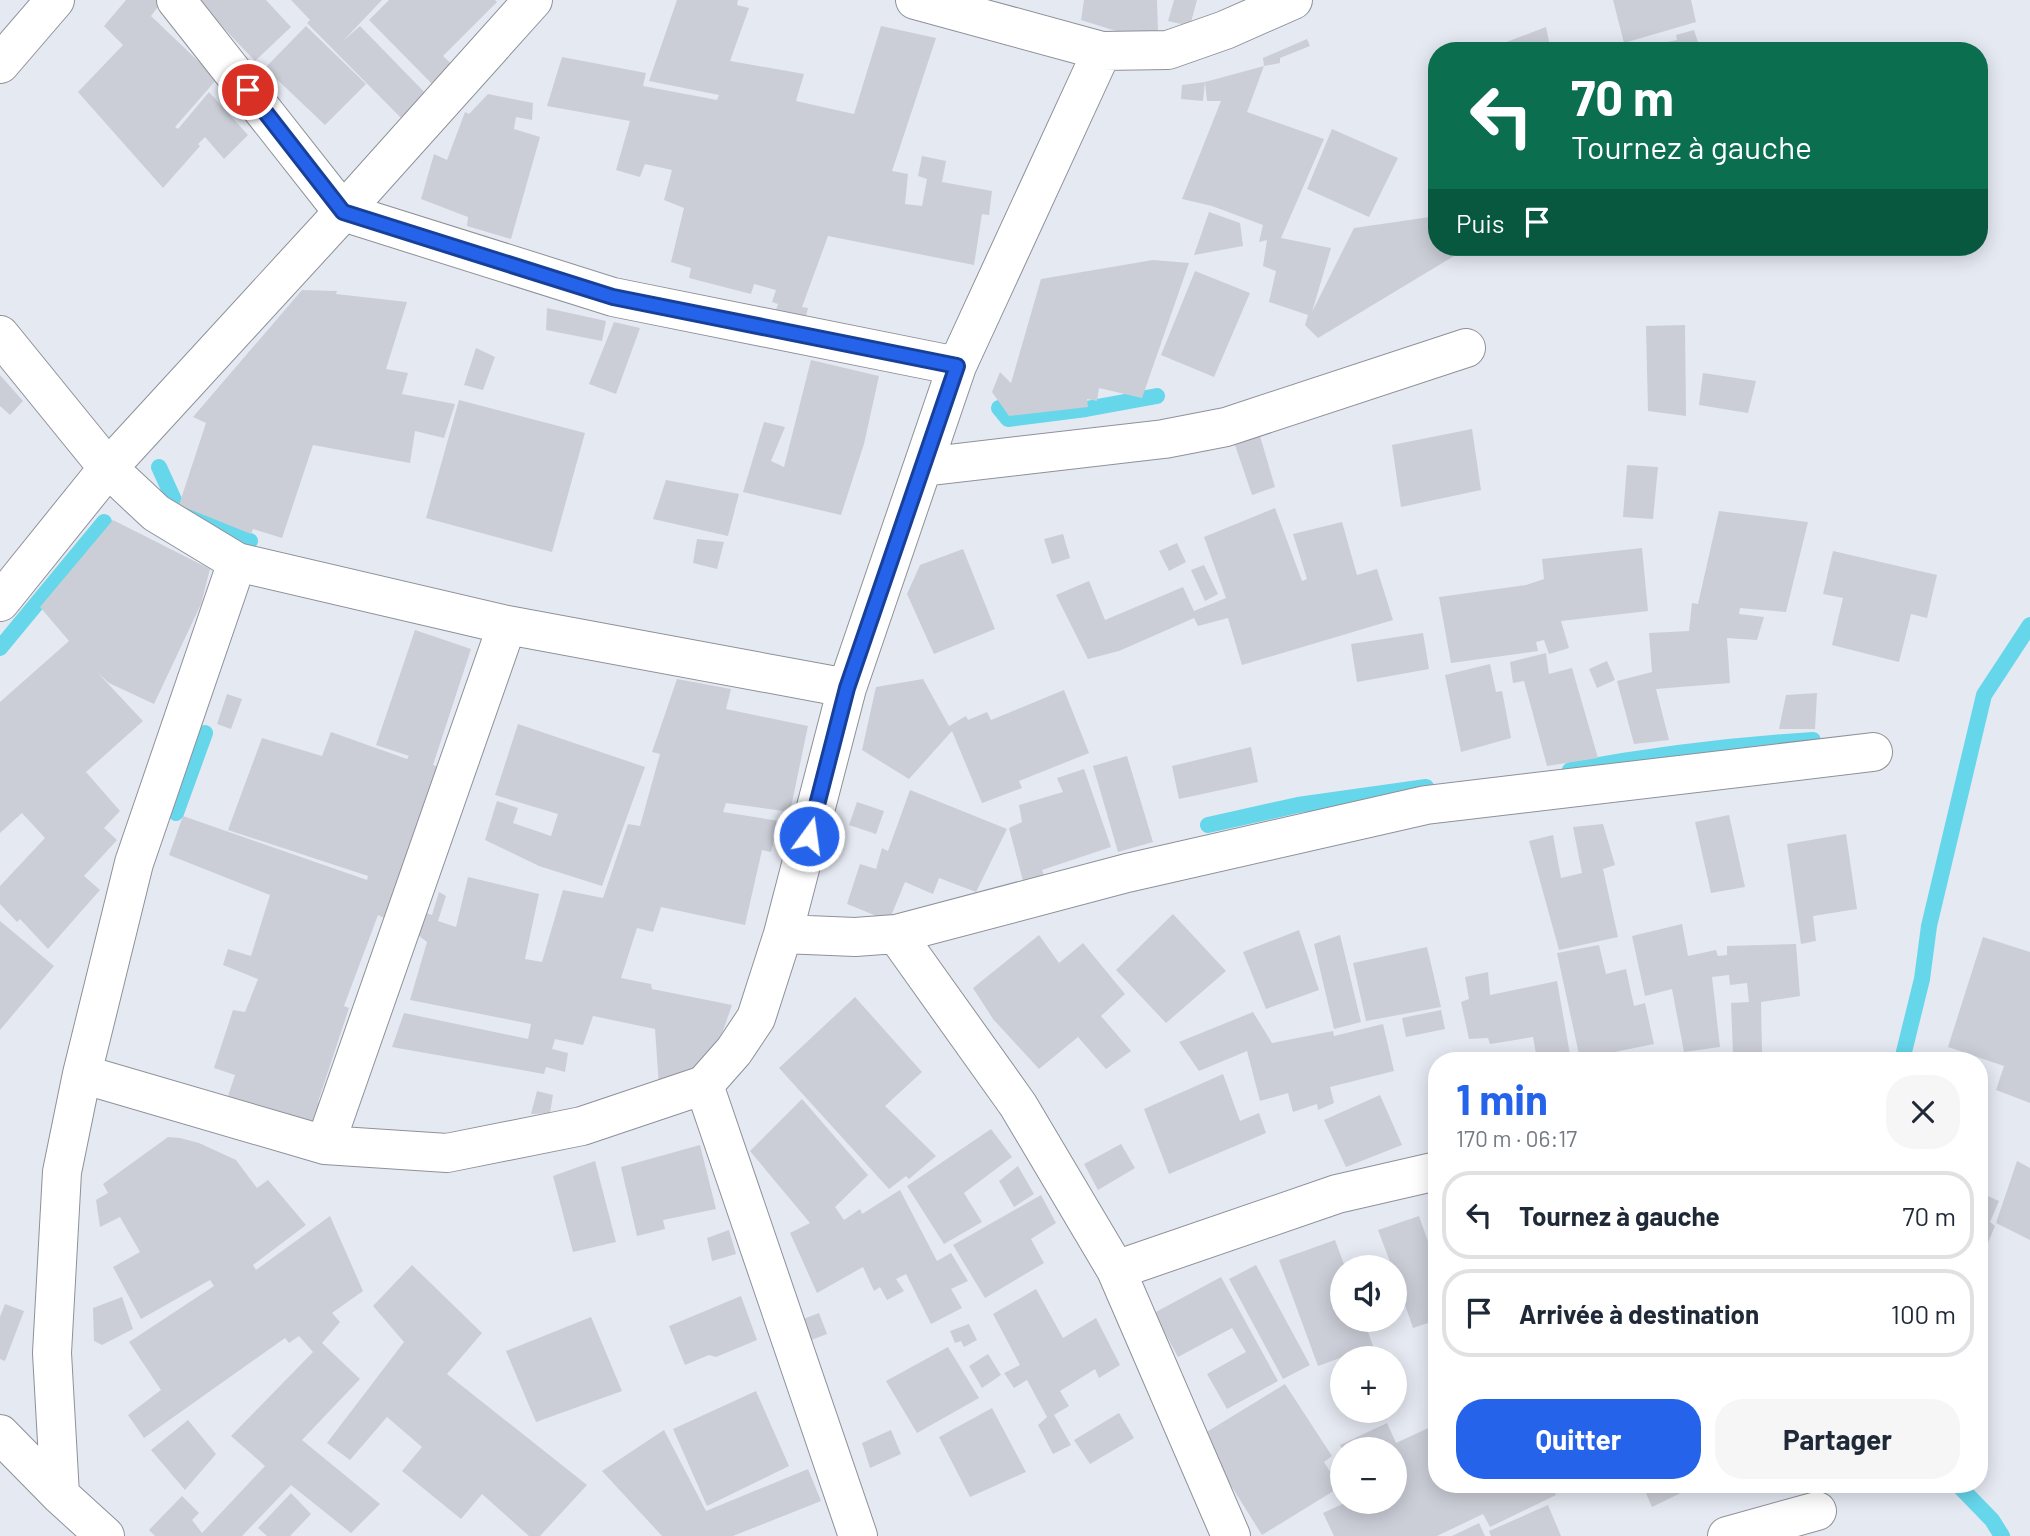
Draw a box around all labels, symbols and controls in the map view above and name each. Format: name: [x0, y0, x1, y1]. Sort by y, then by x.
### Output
pin: [218, 60, 278, 120]
text: 70 m: [1571, 67, 1674, 126]
icon: left: [1456, 70, 1547, 161]
icon: arrive: [229, 71, 267, 109]
text: Tournez à gauche: [1571, 127, 1812, 165]
icon: arrive: [1518, 203, 1556, 241]
text: Puis: [1456, 207, 1504, 238]
position arrow: [772, 799, 846, 873]
text: 1 min: [1456, 1073, 1548, 1123]
button: close: [1886, 1075, 1960, 1149]
text: 170 m · 06:17: [1456, 1124, 1577, 1152]
icon: left: [1460, 1196, 1498, 1234]
text: Tournez à gauche: [1519, 1200, 1720, 1231]
text: 70 m: [1902, 1200, 1956, 1231]
map controls: [1330, 1255, 1407, 1514]
button: sound: [1330, 1255, 1407, 1332]
icon: arrive: [1460, 1294, 1498, 1332]
text: Arrivée à destination: [1519, 1298, 1759, 1329]
text: 100 m: [1891, 1298, 1956, 1329]
button: +: [1330, 1346, 1407, 1423]
button: Quitter: [1456, 1399, 1701, 1479]
button: Partager: [1715, 1399, 1960, 1479]
button: −: [1330, 1437, 1407, 1514]

